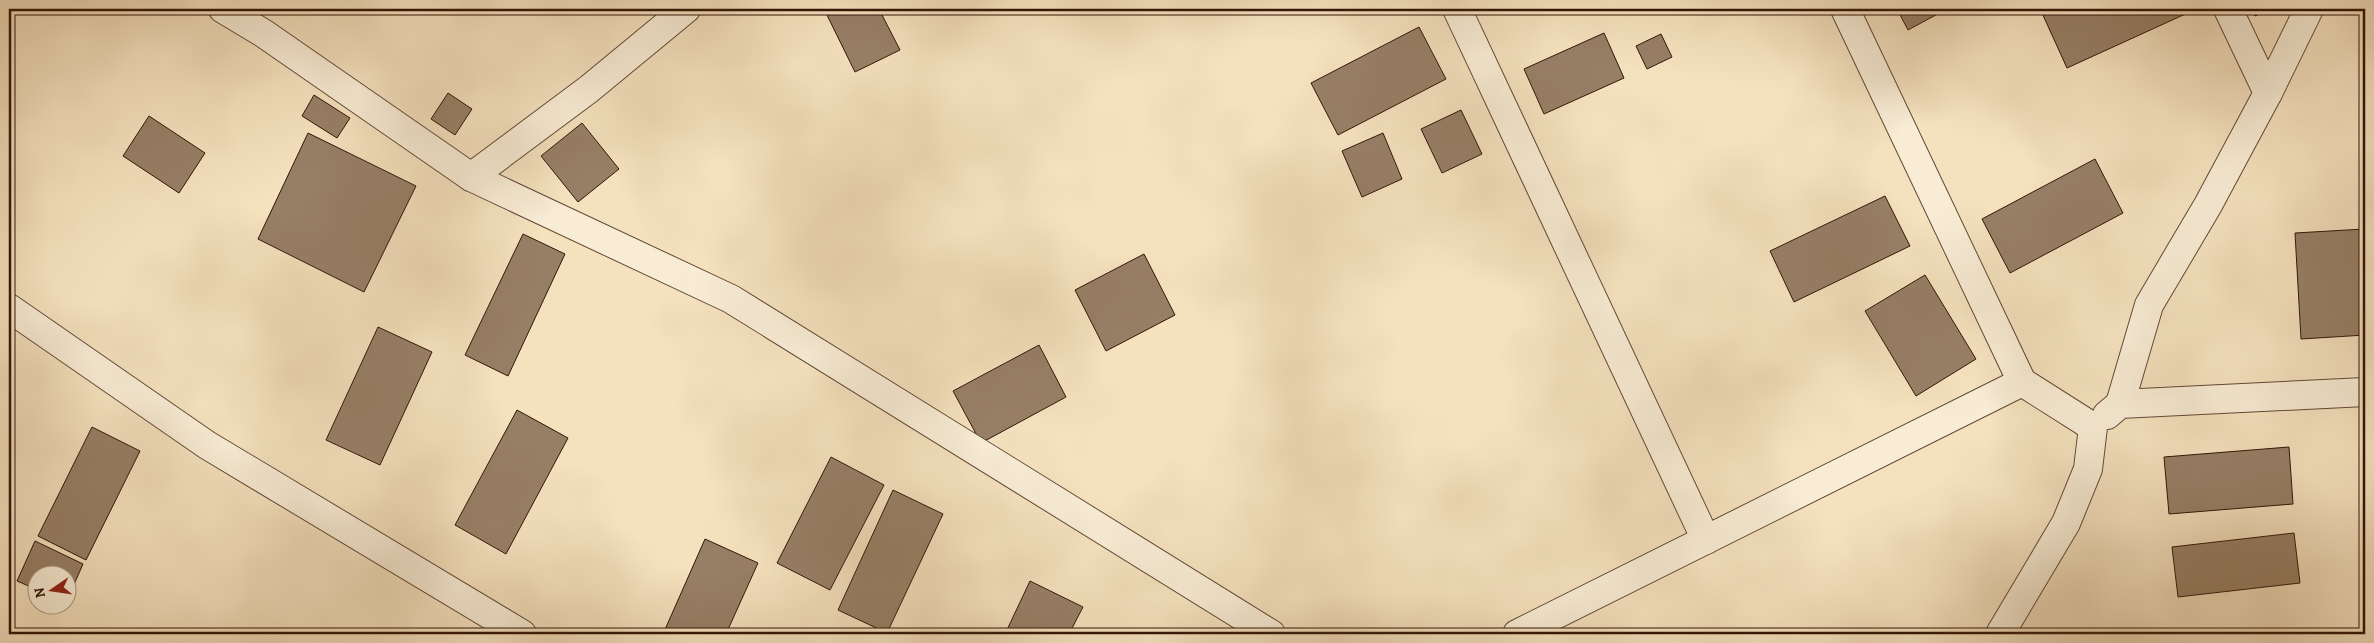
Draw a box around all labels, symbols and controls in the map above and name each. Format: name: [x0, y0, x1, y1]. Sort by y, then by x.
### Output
north arrow: [28, 566, 78, 616]
text: N: [29, 586, 50, 600]

